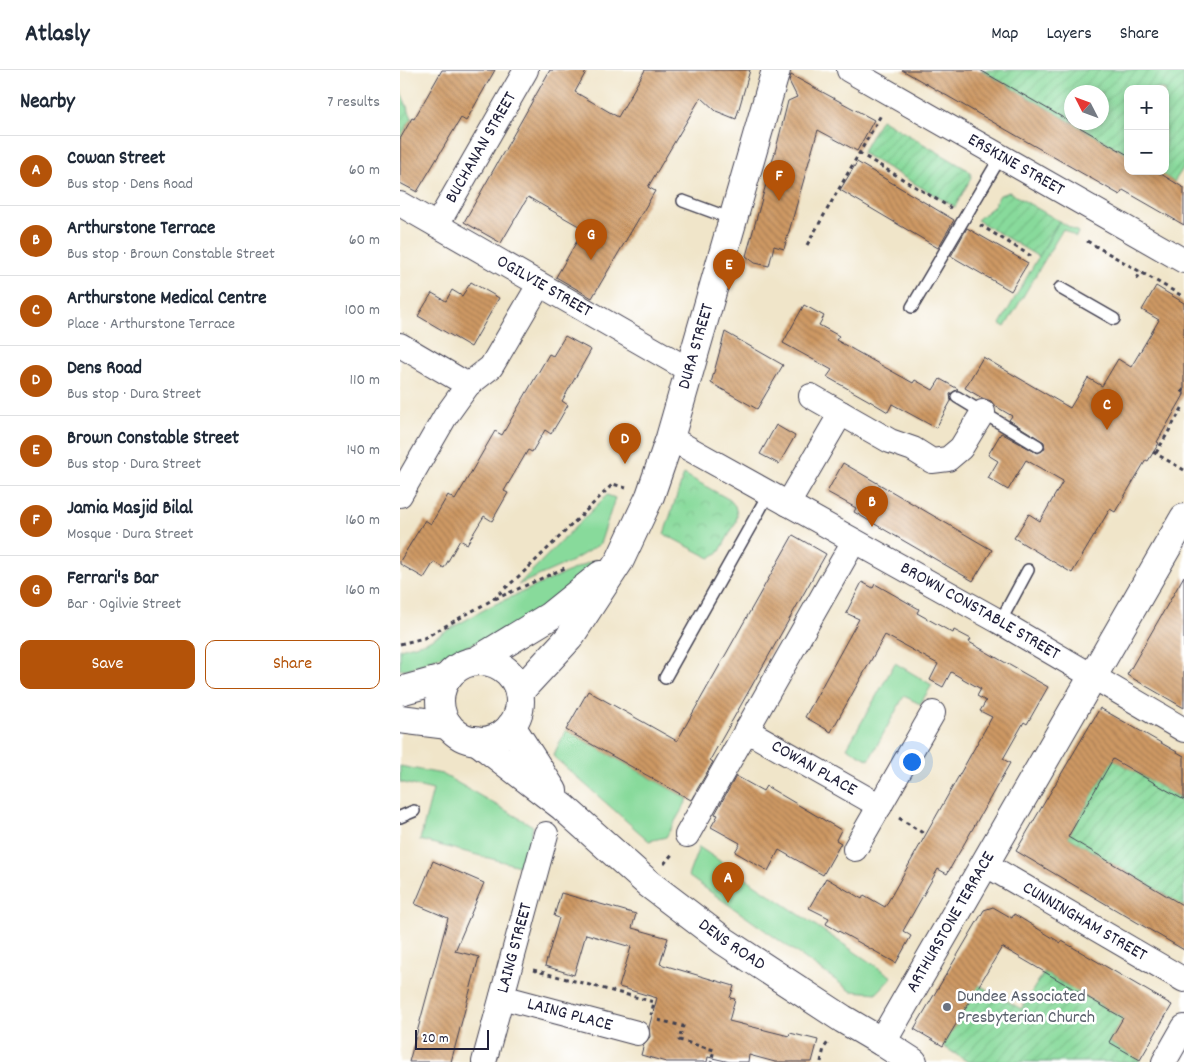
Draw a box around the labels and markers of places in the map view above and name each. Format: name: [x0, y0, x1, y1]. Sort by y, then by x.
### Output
pin: F: [763, 160, 795, 201]
pin: G: [575, 219, 607, 260]
pin: E: [713, 249, 745, 290]
pin: C: [1091, 389, 1123, 430]
pin: D: [609, 423, 641, 464]
pin: B: [856, 486, 888, 527]
pin: A: [712, 862, 744, 903]
place label: Dundee Associated Presbyterian Church: [957, 985, 1095, 1031]
marker: Dundee Associated Presbyterian Church: [941, 1001, 953, 1013]

